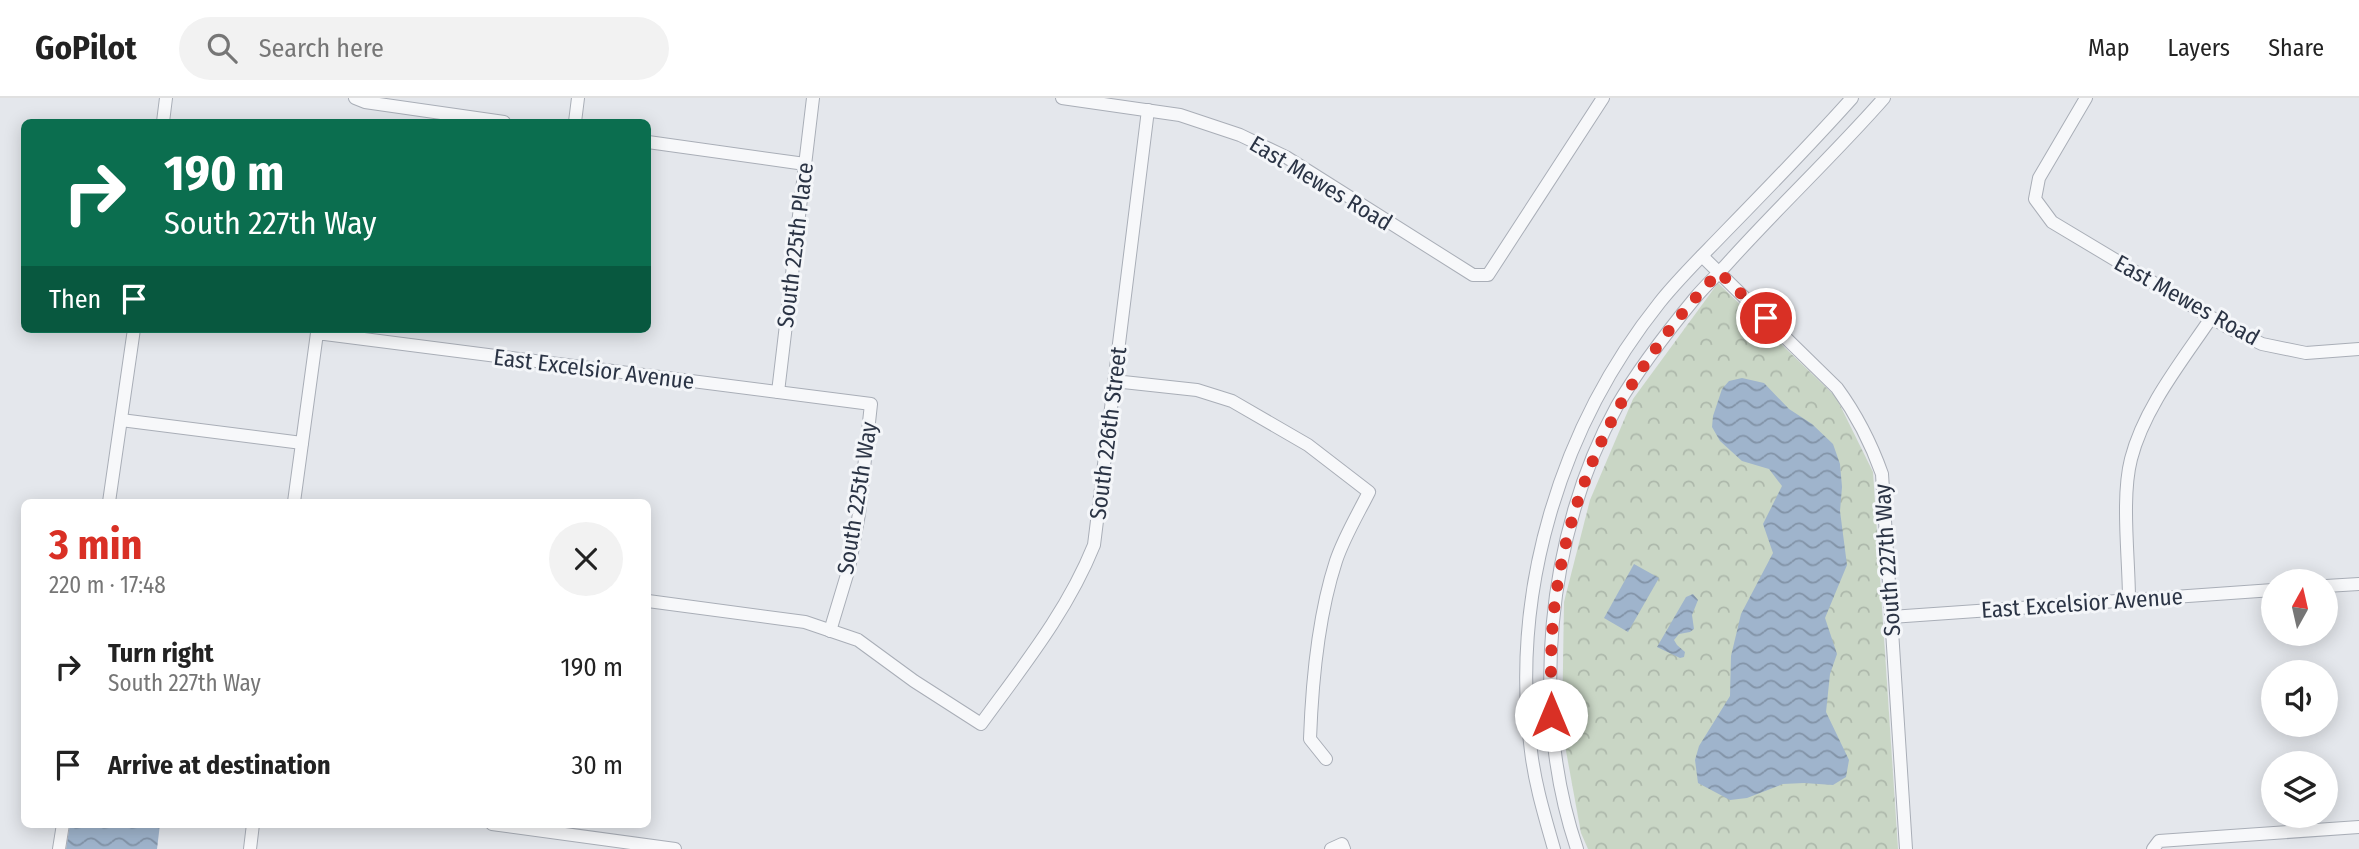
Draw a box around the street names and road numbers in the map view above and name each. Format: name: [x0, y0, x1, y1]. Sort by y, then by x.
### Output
street label: East Mewes Road: [1245, 129, 1397, 237]
street label: South 225th Place: [771, 161, 819, 329]
street label: East Mewes Road: [2110, 249, 2264, 351]
street label: East Excelsior Avenue: [492, 343, 696, 395]
street label: South 226th Street: [1084, 345, 1133, 521]
street label: South 225th Way: [831, 419, 883, 576]
street label: South 227th Way: [1868, 482, 1906, 637]
street label: East Excelsior Avenue: [1980, 582, 2184, 624]

